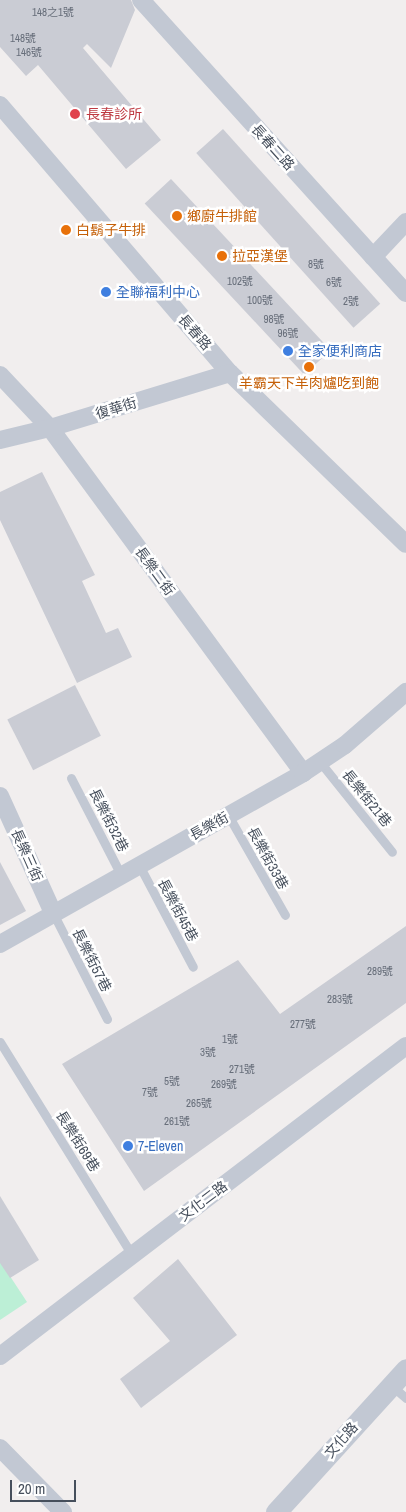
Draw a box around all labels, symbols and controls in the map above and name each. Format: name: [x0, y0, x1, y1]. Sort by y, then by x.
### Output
house number: 148之1號: [32, 5, 74, 19]
house number: 148號: [10, 31, 36, 45]
house number: 146號: [16, 45, 42, 59]
place label: 長春診所: [86, 106, 142, 122]
marker: 長春診所: [68, 107, 82, 121]
street label: 長春二路: [248, 121, 298, 173]
place label: 鄉廚牛排館: [187, 208, 257, 224]
marker: 鄉廚牛排館: [171, 210, 183, 222]
place label: 白鬍子牛排: [76, 222, 146, 238]
marker: 白鬍子牛排: [60, 224, 72, 236]
place label: 拉亞漢堡: [232, 248, 288, 264]
marker: 拉亞漢堡: [216, 250, 228, 262]
house number: 8號: [308, 257, 324, 271]
house number: 102號: [227, 274, 253, 288]
house number: 6號: [326, 275, 342, 289]
place label: 全聯福利中心: [116, 284, 200, 300]
marker: 全聯福利中心: [100, 286, 112, 298]
house number: 100號: [247, 293, 273, 307]
house number: 2號: [343, 294, 359, 308]
street label: 長春路: [175, 311, 215, 353]
house number: 98號: [263, 312, 285, 326]
house number: 96號: [277, 326, 299, 340]
place label: 全家便利商店: [298, 343, 382, 359]
marker: 全家便利商店: [282, 345, 294, 357]
marker: 羊霸天下羊肉爐吃到飽: [303, 361, 315, 373]
place label: 羊霸天下羊肉爐吃到飽: [239, 375, 379, 391]
street label: 復華街: [93, 394, 139, 422]
street label: 長樂二街: [132, 543, 178, 599]
street label: 長樂街21巷: [339, 766, 395, 830]
street label: 長樂街32巷: [86, 786, 132, 854]
street label: 長樂街: [187, 808, 231, 844]
street label: 長樂街33巷: [244, 824, 292, 892]
street label: 長樂三街: [8, 826, 46, 884]
street label: 長樂街45巷: [154, 876, 202, 944]
street label: 長樂街57巷: [69, 926, 115, 994]
house number: 289號: [367, 964, 393, 978]
house number: 283號: [327, 992, 353, 1006]
house number: 277號: [290, 1017, 316, 1031]
house number: 1號: [222, 1032, 238, 1046]
house number: 3號: [200, 1045, 216, 1059]
house number: 271號: [229, 1062, 255, 1076]
house number: 5號: [164, 1074, 180, 1088]
house number: 269號: [211, 1077, 237, 1091]
house number: 7號: [142, 1085, 158, 1099]
house number: 265號: [186, 1096, 212, 1110]
street label: 長樂街69巷: [53, 1107, 103, 1175]
house number: 261號: [164, 1114, 190, 1128]
place label: 7-Eleven: [138, 1138, 183, 1154]
marker: 7-Eleven: [122, 1140, 134, 1152]
street label: 文化二路: [176, 1177, 230, 1225]
street label: 文化路: [321, 1419, 361, 1461]
scale bar: [12, 1470, 79, 1502]
text: 20 m: [18, 1478, 45, 1499]

